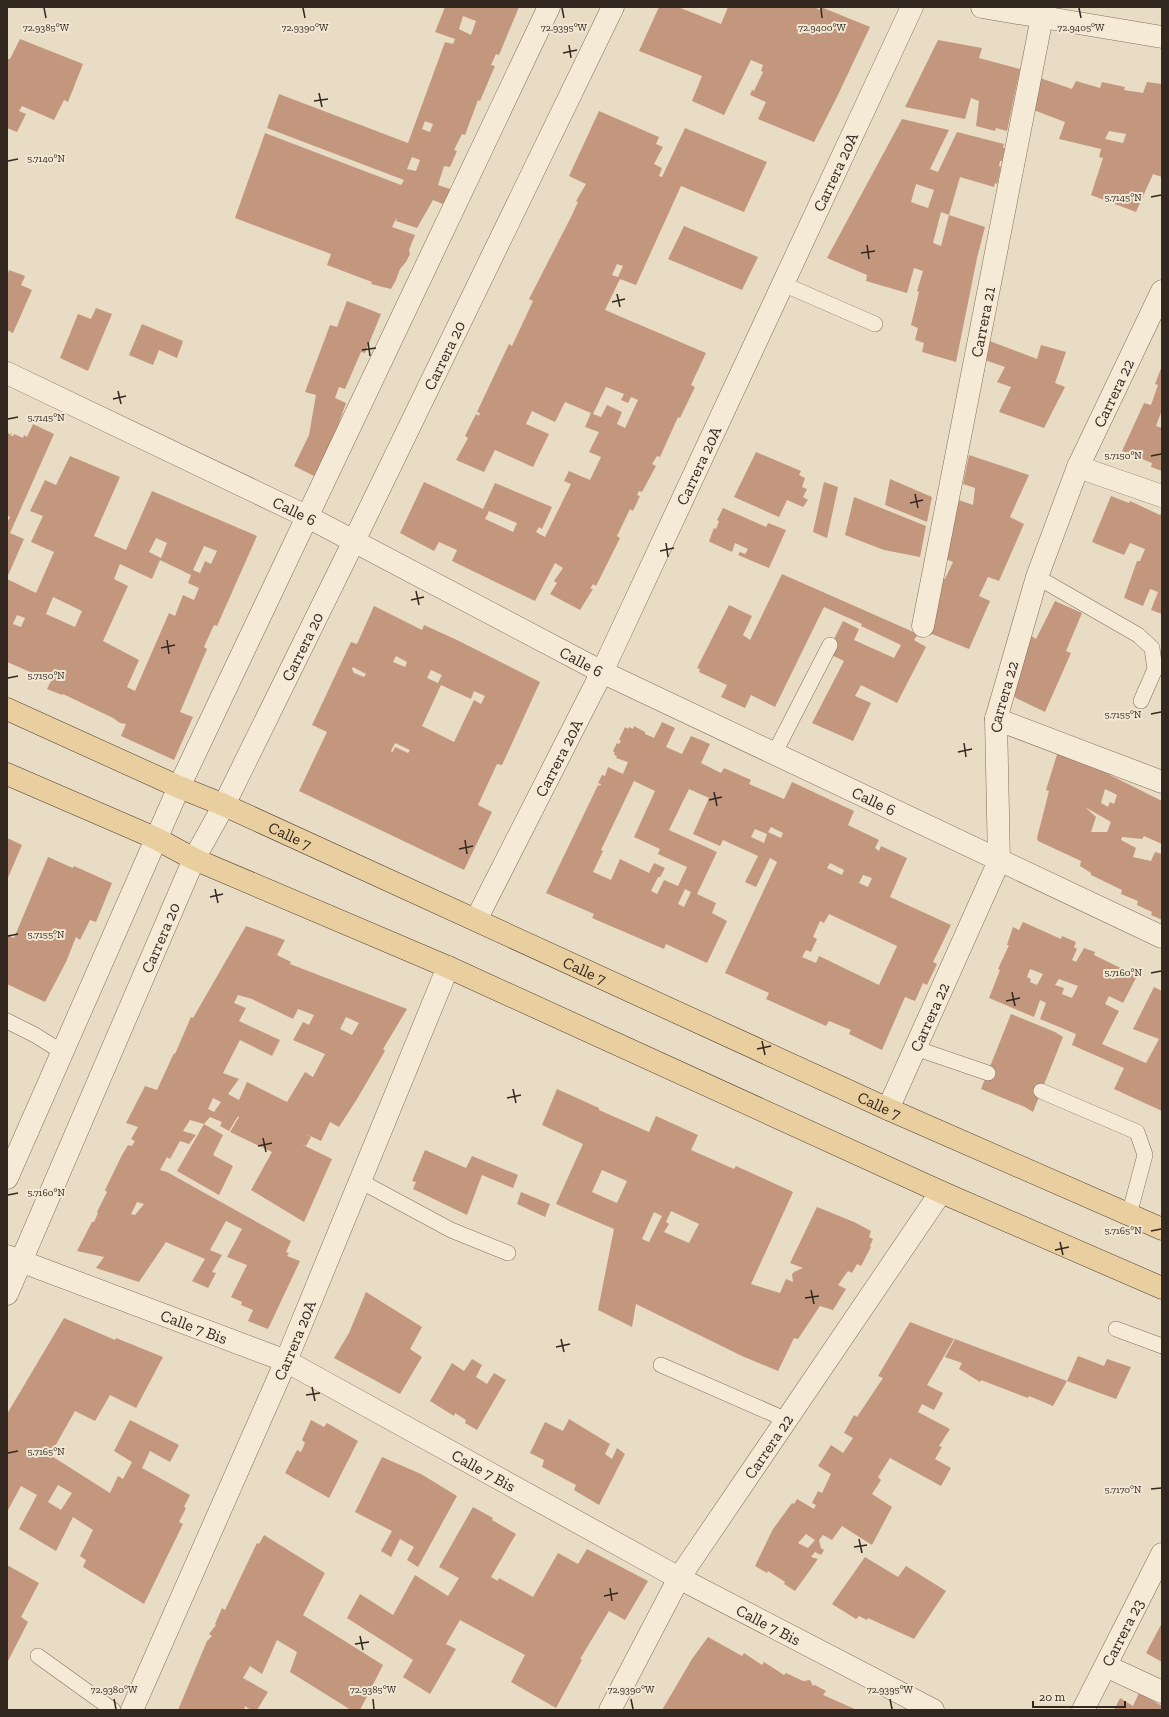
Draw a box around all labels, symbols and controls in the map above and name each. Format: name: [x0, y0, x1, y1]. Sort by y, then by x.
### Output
text: 72.9385°W: [23, 22, 70, 34]
text: 72.9390°W: [282, 22, 329, 34]
text: 72.9395°W: [541, 22, 588, 34]
text: 72.9400°W: [798, 22, 846, 34]
text: 72.9405°W: [1058, 22, 1105, 34]
street label: Carrera 20A: [809, 129, 862, 215]
text: 5.7140°N: [27, 153, 66, 165]
text: 5.7145°N: [1104, 192, 1142, 204]
street label: Carrera 21: [967, 285, 999, 359]
street label: Carrera 20: [420, 318, 469, 393]
street label: Carrera 22: [1089, 356, 1138, 430]
text: 5.7145°N: [27, 412, 65, 424]
street label: Carrera 20A: [672, 423, 726, 508]
text: 5.7150°N: [1104, 450, 1142, 462]
street label: Calle 6: [270, 493, 320, 530]
street label: Carrera 20: [278, 609, 328, 684]
street label: Calle 6: [556, 643, 606, 681]
street label: Carrera 22: [986, 659, 1022, 733]
text: 5.7150°N: [27, 670, 65, 682]
text: 5.7155°N: [1105, 709, 1142, 721]
street label: Carrera 20A: [531, 715, 587, 800]
street label: Calle 6: [849, 783, 899, 820]
street label: Calle 7: [265, 818, 315, 854]
street label: Carrera 20: [137, 900, 184, 976]
text: 5.7155°N: [28, 929, 65, 941]
street label: Calle 7: [560, 953, 609, 989]
text: 5.7160°N: [1104, 967, 1142, 979]
street label: Carrera 22: [906, 980, 953, 1055]
street label: Calle 7: [854, 1087, 904, 1124]
text: 5.7160°N: [27, 1187, 65, 1199]
text: 5.7165°N: [1104, 1225, 1142, 1237]
street label: Carrera 20A: [270, 1297, 320, 1383]
street label: Calle 7 Bis: [158, 1306, 230, 1348]
street label: Carrera 22: [740, 1411, 797, 1482]
street label: Calle 7 Bis: [448, 1445, 519, 1496]
text: 5.7165°N: [27, 1446, 65, 1458]
text: 5.7170°N: [1105, 1484, 1142, 1496]
street label: Carrera 23: [1098, 1595, 1148, 1670]
street label: Calle 7 Bis: [733, 1600, 804, 1650]
scale bar: [1033, 1683, 1125, 1709]
text: 72.9380°W: [91, 1684, 138, 1696]
text: 72.9385°W: [350, 1684, 397, 1696]
text: 72.9390°W: [608, 1684, 655, 1696]
text: 72.9395°W: [867, 1684, 914, 1696]
text: 20 m: [1039, 1690, 1066, 1704]

